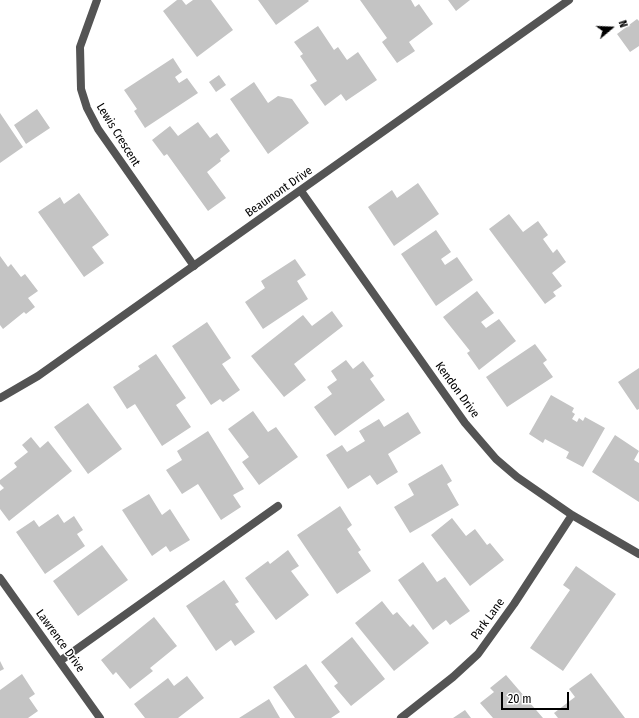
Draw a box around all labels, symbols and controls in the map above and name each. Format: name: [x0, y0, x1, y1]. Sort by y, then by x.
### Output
north arrow: [591, 8, 631, 48]
text: N: [616, 19, 630, 29]
street label: Lewis Crescent: [93, 101, 143, 169]
street label: Beaumont Drive: [243, 164, 315, 220]
street label: Kendon Drive: [432, 359, 482, 421]
street label: Park Lane: [468, 596, 508, 642]
street label: Lawrence Drive: [32, 607, 88, 675]
scale bar: [503, 684, 571, 710]
text: 20 m: [508, 692, 532, 706]

